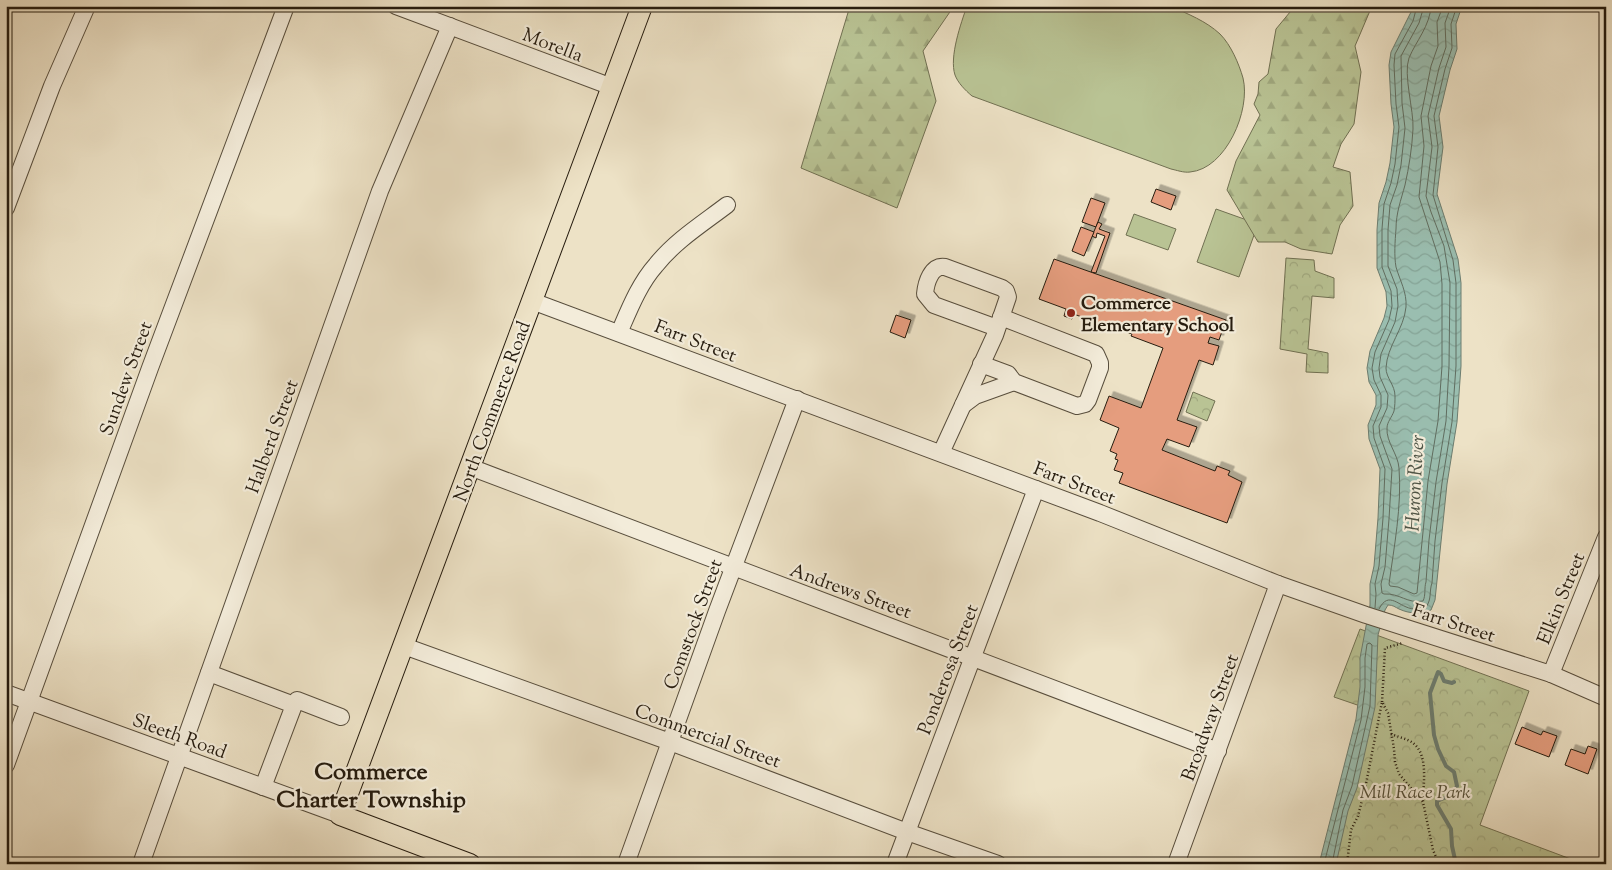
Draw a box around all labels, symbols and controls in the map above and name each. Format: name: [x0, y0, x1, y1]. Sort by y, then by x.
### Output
street label: Morella: [518, 22, 586, 70]
place label: Commerce Elementary School: [1081, 291, 1235, 340]
marker: Commerce Elementary School: [1065, 307, 1077, 319]
street label: Farr Street: [650, 314, 741, 371]
street label: North Commerce Road: [448, 317, 539, 506]
street label: Sundew Street: [94, 318, 161, 440]
street label: Halberd Street: [240, 376, 307, 498]
water label: Huron River: [1399, 434, 1434, 532]
street label: Farr Street: [1029, 456, 1120, 513]
street label: Elkin Street: [1532, 548, 1593, 649]
street label: Comstock Street: [658, 555, 731, 694]
street label: Andrews Street: [786, 558, 915, 627]
street label: Farr Street: [1408, 598, 1499, 651]
street label: Ponderosa Street: [912, 600, 987, 739]
street label: Broadway Street: [1176, 650, 1247, 785]
street label: Commercial Street: [630, 698, 784, 776]
street label: Sleeth Road: [128, 708, 230, 767]
district label: Commerce Charter Township: [276, 756, 466, 818]
park label: Mill Race Park: [1360, 780, 1471, 807]

